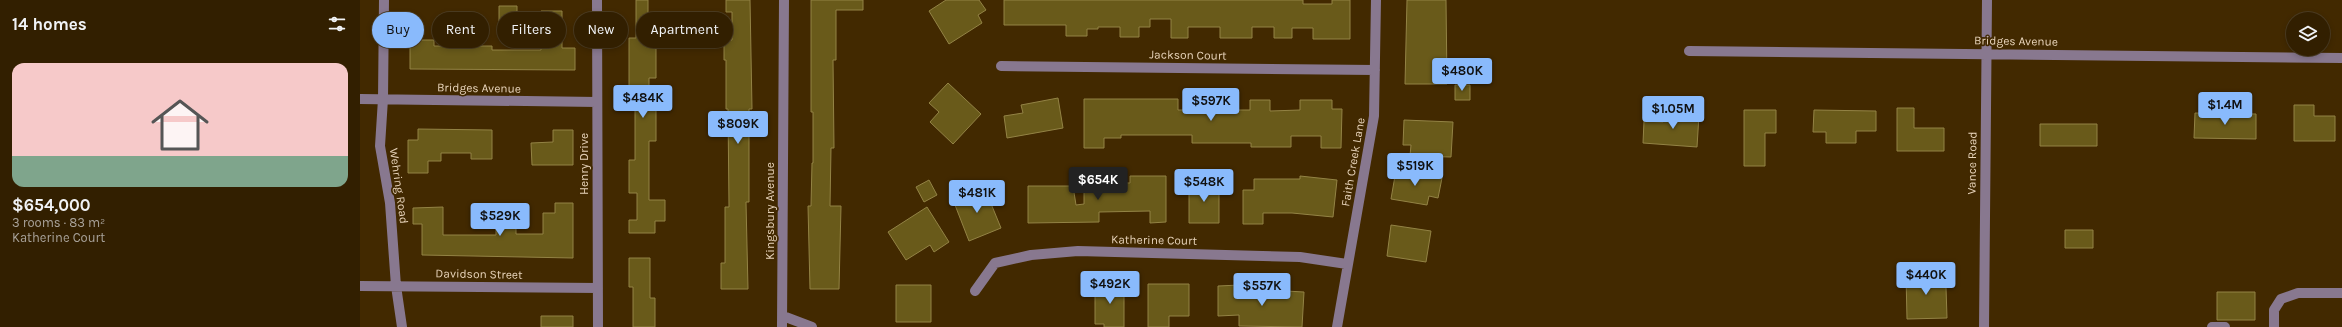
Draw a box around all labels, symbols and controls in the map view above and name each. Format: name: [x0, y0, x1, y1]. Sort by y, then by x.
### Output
chip: Buy: [372, 12, 424, 48]
chip: Rent: [432, 12, 489, 48]
chip: Filters: [497, 12, 566, 48]
chip: New: [574, 12, 628, 48]
chip: Apartment: [636, 12, 733, 48]
map controls: [2286, 12, 2330, 56]
button: layers: [2286, 12, 2330, 56]
icon: filters: [326, 13, 348, 35]
text: 14 homes: [12, 14, 87, 34]
street label: Bridges Avenue: [1974, 33, 2058, 49]
street label: Jackson Court: [1149, 47, 1227, 63]
pin: $480K: [1434, 58, 1490, 92]
text: $480K: [1441, 63, 1483, 78]
street label: Bridges Avenue: [437, 80, 521, 96]
pin: $484K: [615, 85, 671, 119]
pin: $597K: [1183, 88, 1239, 122]
icon: home: [144, 89, 216, 161]
text: $484K: [622, 90, 664, 105]
pin: $1.4M: [2197, 92, 2253, 126]
text: $597K: [1191, 93, 1231, 108]
pin: $1.05M: [1640, 96, 1706, 130]
text: $1.4M: [2207, 97, 2243, 112]
text: $1.05M: [1651, 101, 1695, 116]
pin: $809K: [710, 111, 766, 145]
text: $809K: [717, 116, 759, 131]
street label: Faith Creek Lane: [1338, 116, 1368, 208]
street label: Vance Road: [1964, 131, 1980, 195]
street label: Henry Drive: [577, 133, 591, 195]
street label: Wehring Road: [387, 147, 411, 225]
pin: $519K: [1387, 153, 1443, 187]
text: $519K: [1396, 158, 1434, 173]
street label: Kingsbury Avenue: [763, 162, 777, 260]
pin: $654K: [1070, 167, 1126, 201]
pin: $548K: [1176, 169, 1232, 203]
text: $654K: [1078, 172, 1118, 187]
text: $548K: [1183, 174, 1225, 189]
pin: $481K: [949, 180, 1005, 214]
text: $481K: [958, 185, 996, 200]
text: $654,000: [12, 195, 91, 215]
pin: $529K: [472, 203, 528, 237]
text: $529K: [480, 208, 520, 223]
text: 3 rooms · 83 m²: [12, 215, 105, 230]
text: Katherine Court: [12, 230, 105, 245]
street label: Katherine Court: [1111, 232, 1198, 248]
pin: $440K: [1898, 262, 1954, 296]
street label: Davidson Street: [435, 266, 523, 282]
text: $440K: [1905, 267, 1947, 282]
pin: $492K: [1082, 271, 1138, 305]
pin: $557K: [1234, 273, 1290, 307]
text: $492K: [1090, 276, 1131, 291]
text: $557K: [1242, 278, 1282, 293]

